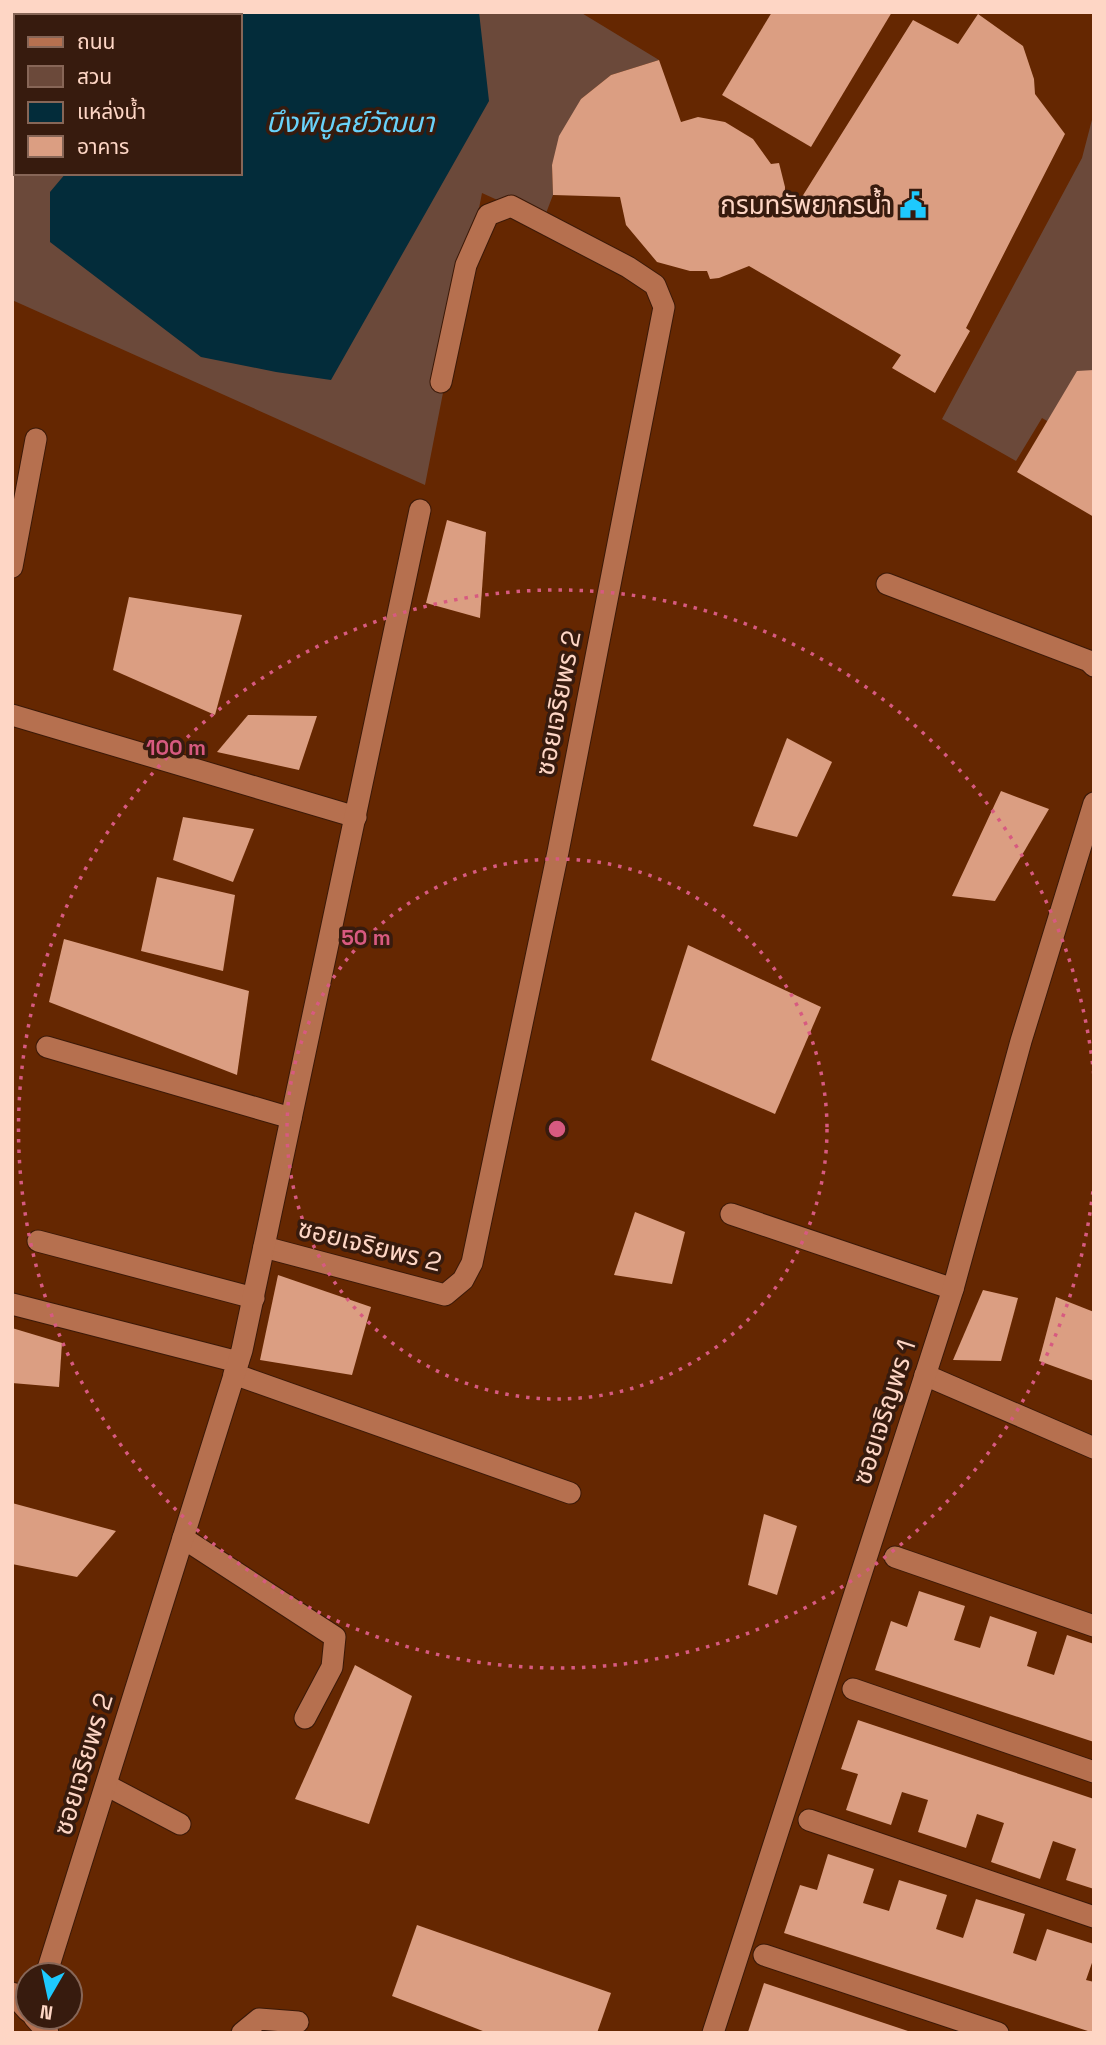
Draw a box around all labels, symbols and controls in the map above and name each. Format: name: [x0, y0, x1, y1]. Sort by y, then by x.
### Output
legend: [14, 14, 242, 175]
text: ถนน: [77, 28, 115, 55]
text: สวน: [77, 63, 112, 90]
text: แหล่งน้ำ: [77, 97, 146, 125]
water label: บึงพิบูลย์วัฒนา: [266, 104, 436, 140]
text: อาคาร: [77, 133, 129, 160]
place label: กรมทรัพยากรน้ำ: [720, 187, 892, 222]
public building icon: กรมทรัพยากรน้ำ: [898, 190, 928, 220]
street label: ซอยเจริยพร 2: [527, 628, 589, 778]
text: 100 m: [146, 734, 206, 761]
text: 50 m: [341, 924, 391, 951]
centre of rings: [545, 1117, 569, 1141]
street label: ซอยเจริยพร 2: [295, 1211, 445, 1279]
street label: ซอยเจริญพร 1: [845, 1335, 923, 1489]
street label: ซอยเจริยพร 2: [45, 1689, 121, 1839]
north arrow: [14, 1961, 84, 2031]
text: N: [38, 1999, 55, 2026]

